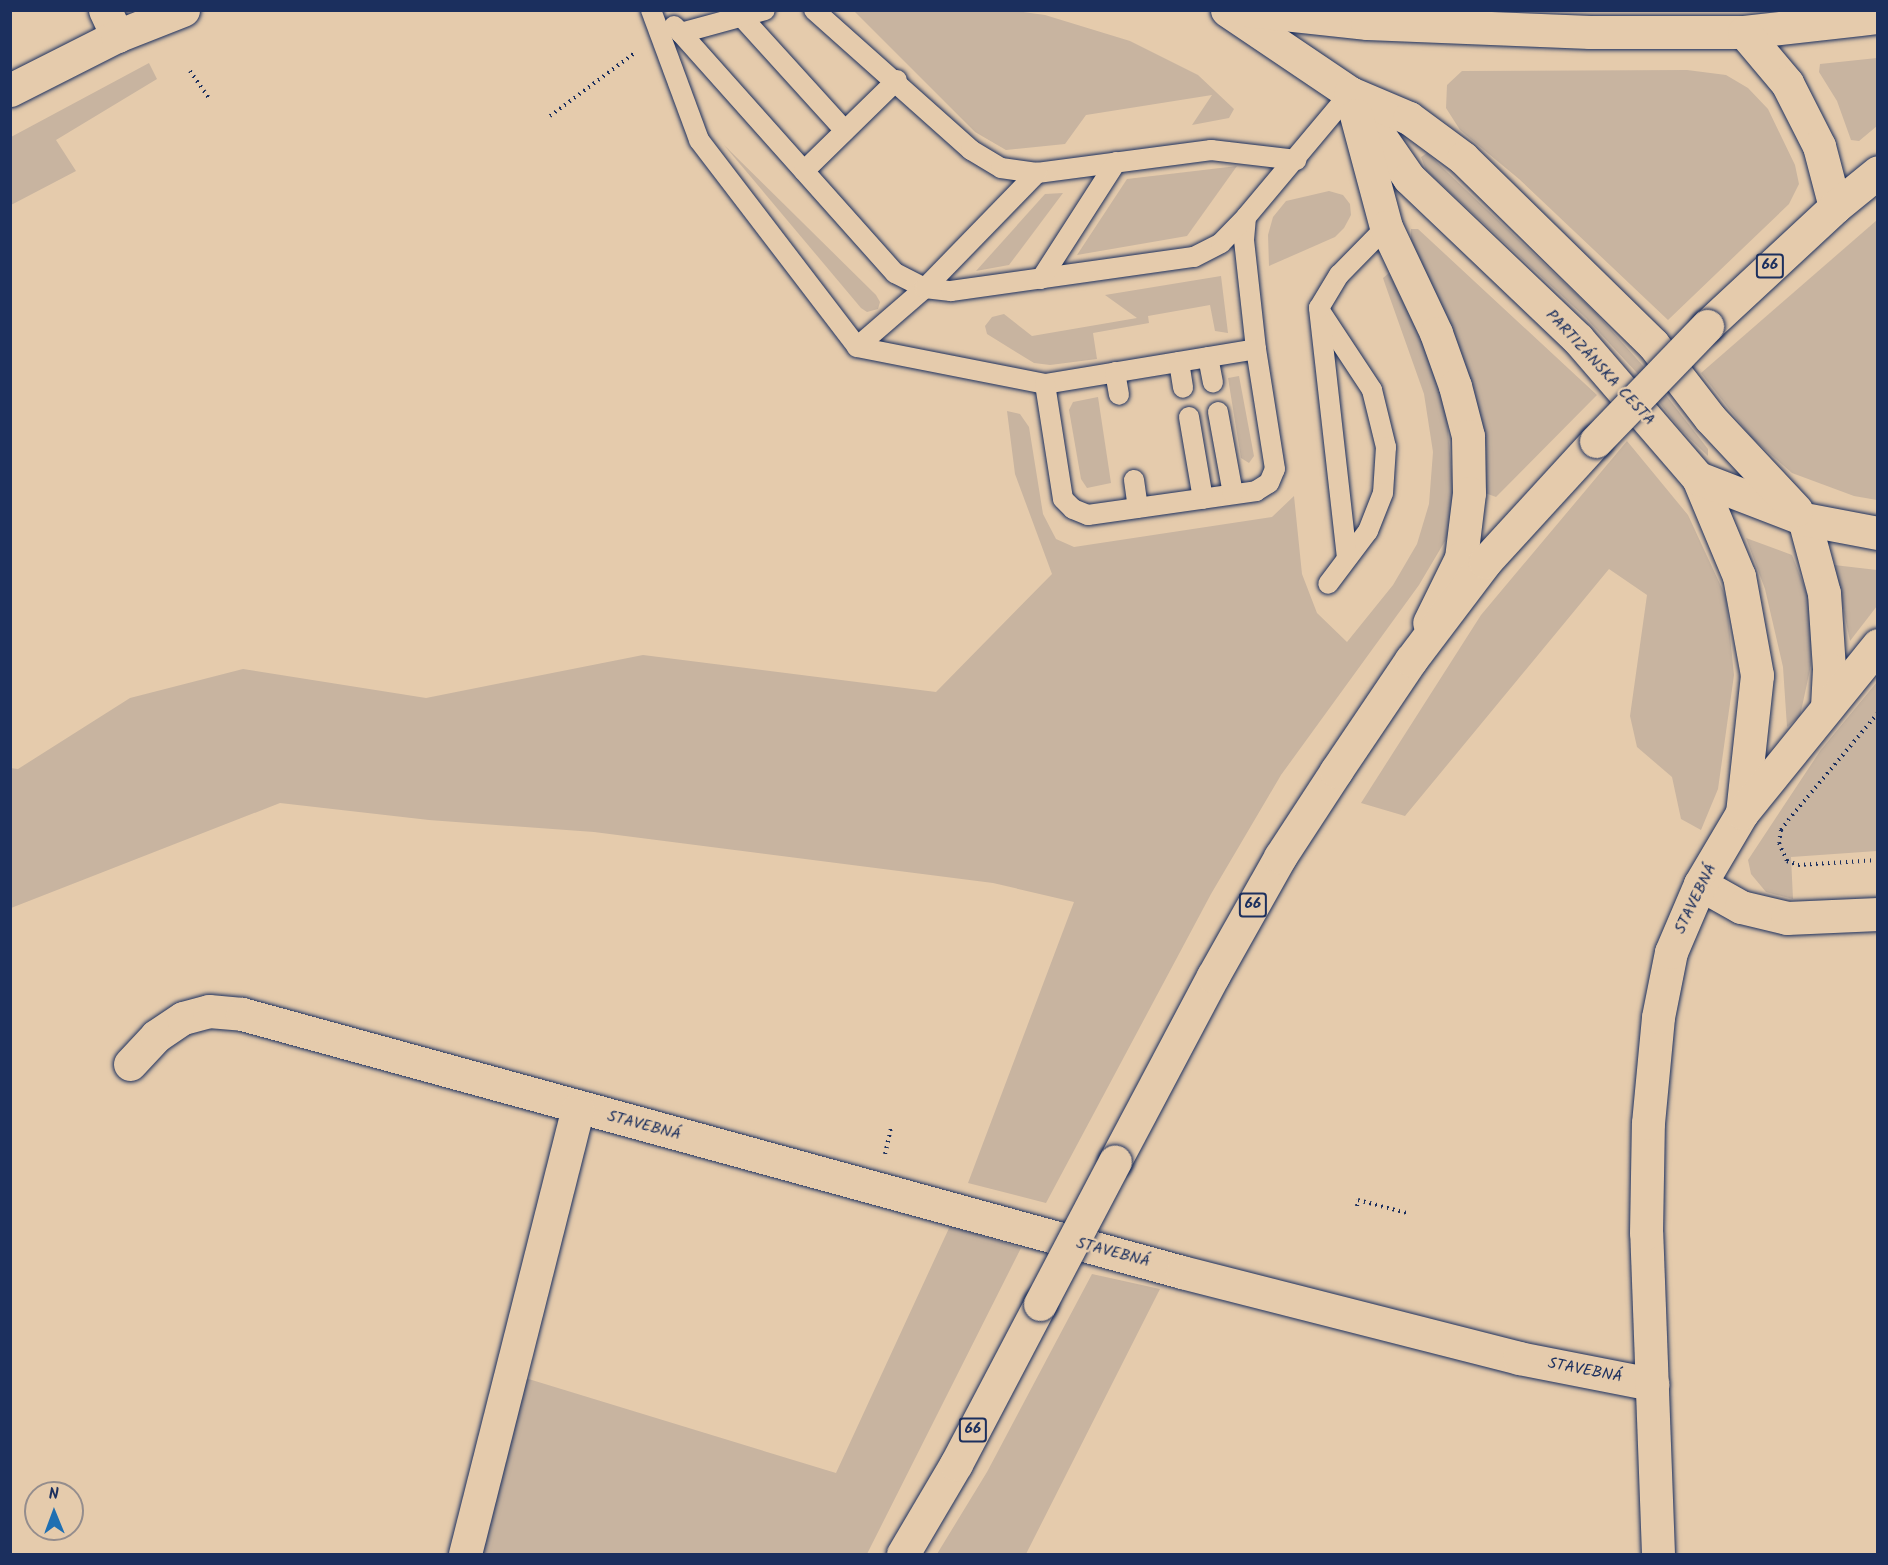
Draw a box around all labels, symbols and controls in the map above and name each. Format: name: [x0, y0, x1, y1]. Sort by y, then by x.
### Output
road number: 66: [1755, 254, 1785, 278]
street label: PARTIZÁNSKA CESTA: [1541, 306, 1659, 430]
street label: STAVEBNÁ: [1671, 861, 1721, 937]
road number: 66: [1238, 893, 1268, 917]
street label: STAVEBNÁ: [605, 1107, 683, 1145]
street label: STAVEBNÁ: [1074, 1234, 1152, 1272]
street label: STAVEBNÁ: [1546, 1354, 1624, 1388]
road number: 66: [958, 1418, 988, 1442]
north arrow: [24, 1481, 84, 1541]
text: N: [48, 1482, 59, 1507]

